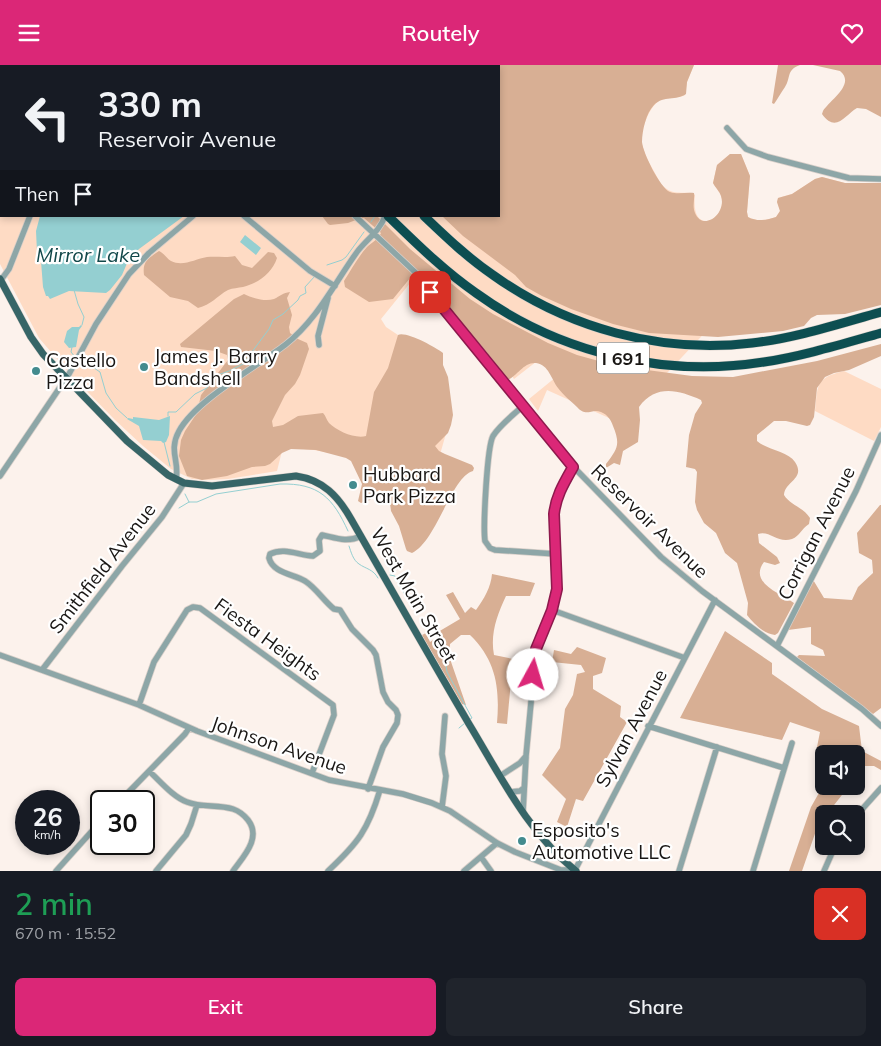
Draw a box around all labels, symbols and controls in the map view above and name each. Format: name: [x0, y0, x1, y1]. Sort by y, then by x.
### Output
icon: menu: [15, 19, 43, 47]
text: Routely: [402, 19, 479, 47]
icon: heart: [838, 19, 866, 47]
text: 330 m: [98, 82, 202, 126]
icon: left: [15, 85, 80, 150]
text: Reservoir Avenue: [98, 125, 276, 153]
icon: arrive: [69, 180, 97, 208]
text: Then: [15, 182, 59, 206]
water label: Mirror Lake: [36, 242, 140, 267]
pin: [409, 271, 451, 313]
icon: arrive: [416, 278, 444, 306]
road number: I 691: [597, 343, 649, 373]
place label: James J. Barry Bandshell: [154, 344, 277, 390]
place label: Castello Pizza: [46, 348, 116, 394]
marker: James J. Barry Bandshell: [138, 361, 150, 373]
marker: Castello Pizza: [30, 365, 42, 377]
street label: Reservoir Avenue: [586, 459, 714, 583]
place label: Hubbard Park Pizza: [363, 462, 456, 508]
street label: Corrigan Avenue: [772, 462, 860, 604]
marker: Hubbard Park Pizza: [347, 479, 359, 491]
street label: Smithfield Avenue: [44, 498, 160, 638]
street label: West Main Street: [366, 523, 463, 667]
street label: Fiesta Heights: [210, 592, 326, 686]
position arrow: [506, 648, 558, 700]
street label: Sylvan Avenue: [590, 665, 672, 791]
street label: Johnson Avenue: [208, 711, 350, 779]
map controls: [815, 745, 865, 855]
button: sound: [815, 745, 865, 795]
speed limit sign: 30: [90, 790, 155, 855]
text: 26: [32, 801, 63, 832]
button: search: [815, 805, 865, 855]
place label: Esposito's Automotive LLC: [532, 818, 671, 864]
text: km/h: [34, 827, 61, 842]
marker: Esposito's Automotive LLC: [516, 835, 528, 847]
text: 2 min: [15, 885, 93, 923]
button: close: [814, 888, 866, 940]
text: 670 m · 15:52: [15, 923, 116, 943]
button: Exit: [15, 978, 436, 1036]
button: Share: [446, 978, 866, 1036]

